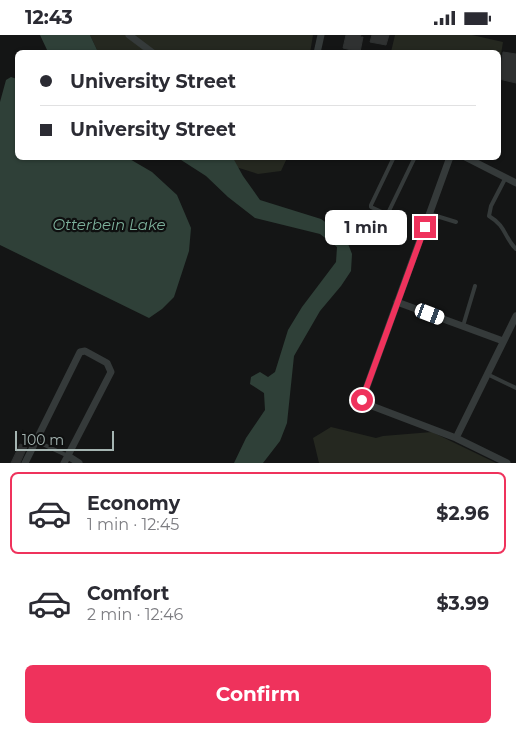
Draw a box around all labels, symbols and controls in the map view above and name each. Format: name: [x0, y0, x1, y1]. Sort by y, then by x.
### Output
text: 12:43: [25, 6, 73, 29]
text: University Street: [70, 70, 236, 93]
text: University Street: [70, 118, 236, 141]
callout: 1 min: [325, 209, 408, 245]
water label: Otterbein Lake: [52, 215, 166, 234]
route end: [414, 216, 436, 238]
text: 1 min: [344, 218, 388, 237]
car: [413, 302, 446, 326]
route start: [351, 389, 373, 411]
scale bar: [15, 428, 114, 451]
text: 100 m: [22, 431, 64, 449]
icon: car: [27, 491, 72, 536]
text: Economy: [87, 492, 180, 515]
text: $2.96: [436, 502, 489, 525]
text: 1 min · 12:45: [87, 515, 179, 534]
icon: car: [27, 581, 72, 626]
text: Comfort: [87, 582, 169, 605]
text: $3.99: [437, 592, 489, 615]
text: 2 min · 12:46: [87, 605, 183, 624]
button: Confirm: [25, 665, 491, 723]

